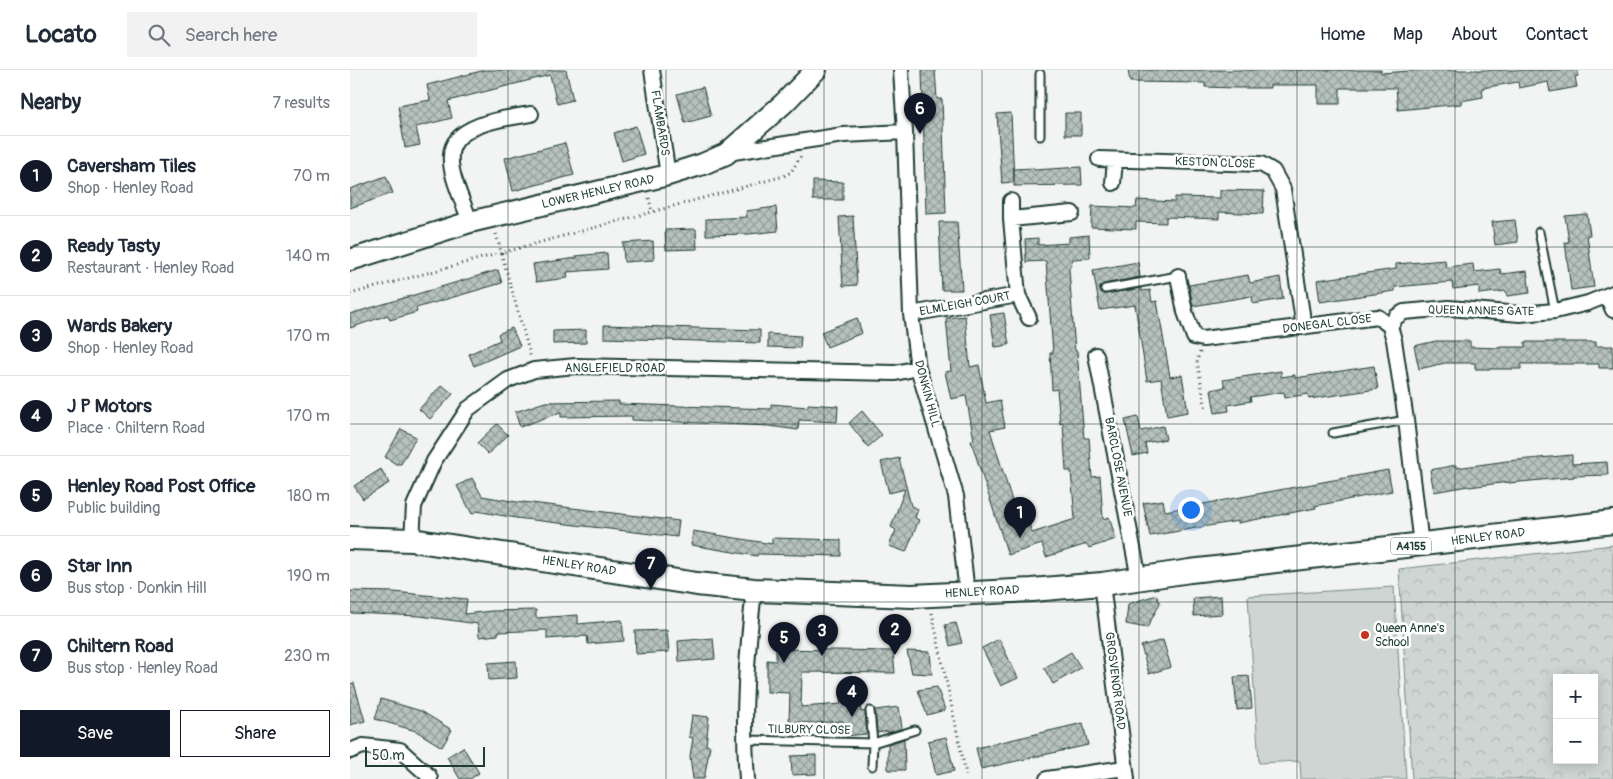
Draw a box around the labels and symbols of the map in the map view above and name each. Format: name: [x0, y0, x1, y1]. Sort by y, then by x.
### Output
street label: FLAMBARDS: [647, 89, 673, 157]
pin: 6: [904, 93, 936, 134]
street label: KESTON CLOSE: [1175, 154, 1255, 172]
street label: LOWER HENLEY ROAD: [540, 172, 656, 212]
street label: ELMLEIGH COURT: [918, 289, 1012, 319]
street label: QUEEN ANNES GATE: [1428, 303, 1534, 319]
street label: DONEGAL CLOSE: [1282, 311, 1372, 337]
street label: DONKIN HILL: [911, 359, 943, 430]
street label: ANGLEFIELD ROAD: [565, 361, 666, 376]
street label: BARCLOSE AVENUE: [1101, 416, 1135, 518]
pin: 1: [1004, 497, 1036, 538]
your location: [1178, 497, 1204, 523]
street label: HENLEY ROAD: [1450, 525, 1526, 549]
road number: A4155: [1391, 538, 1431, 554]
pin: 7: [635, 548, 667, 589]
street label: HENLEY ROAD: [541, 553, 618, 579]
street label: HENLEY ROAD: [944, 583, 1020, 601]
pin: 2: [879, 614, 911, 655]
pin: 3: [806, 615, 838, 656]
place label: Queen Anne's School: [1375, 621, 1445, 650]
pin: 5: [768, 622, 800, 663]
marker: Queen Anne's School: [1359, 629, 1371, 641]
street label: GROSVENOR ROAD: [1102, 631, 1128, 731]
pin: 4: [836, 676, 868, 717]
street label: TILBURY CLOSE: [767, 722, 851, 738]
scale bar: [365, 744, 485, 767]

